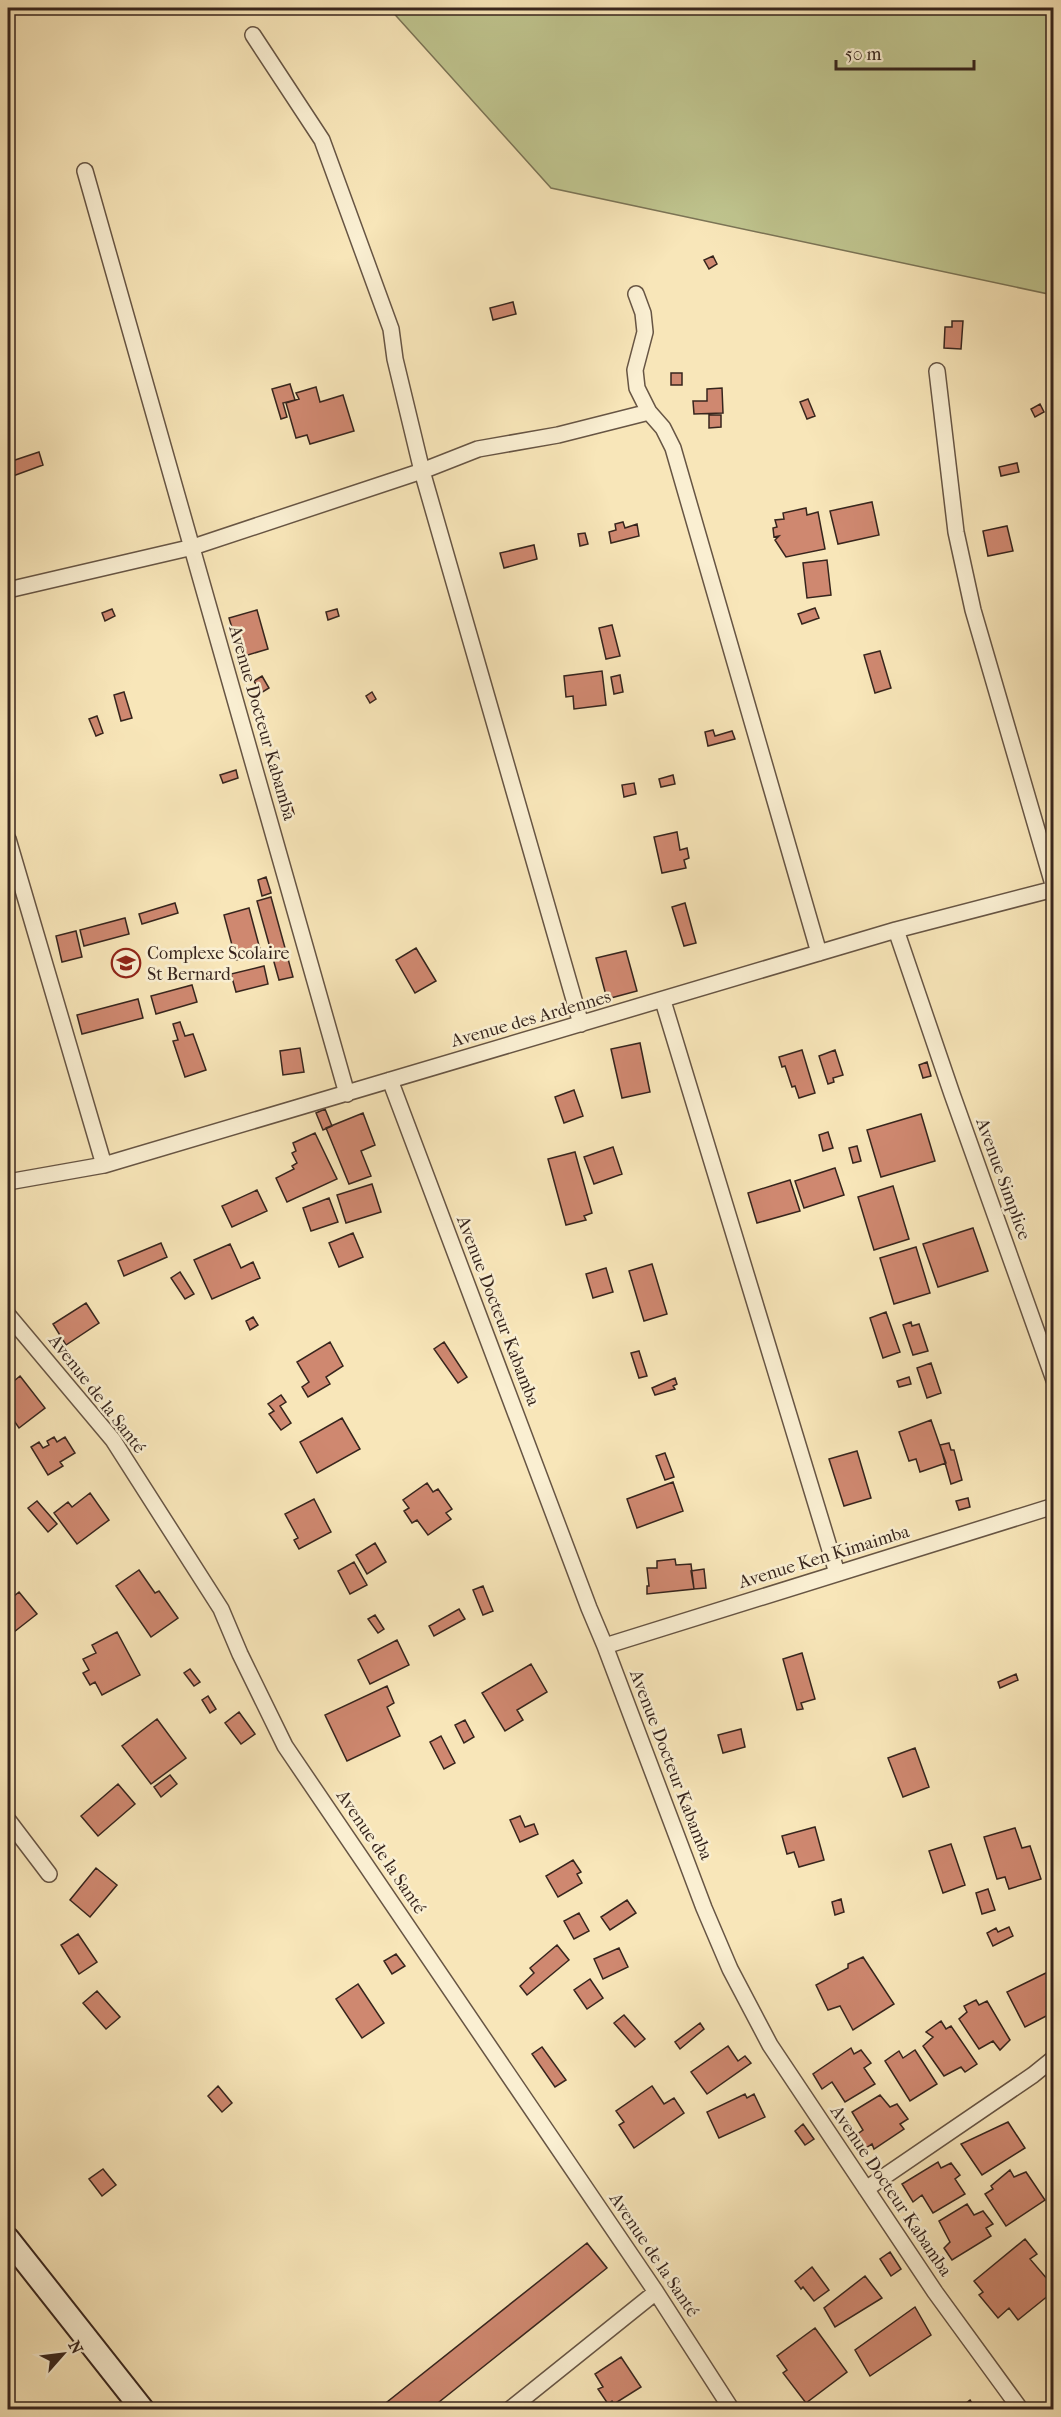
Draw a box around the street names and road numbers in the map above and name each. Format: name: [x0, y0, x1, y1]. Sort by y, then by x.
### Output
street label: Avenue Docteur Kabamba: [224, 622, 300, 823]
street label: Avenue des Ardennes: [448, 986, 614, 1052]
street label: Avenue Simplice: [971, 1114, 1035, 1243]
street label: Avenue Docteur Kabamba: [452, 1212, 544, 1410]
street label: Avenue de la Santé: [43, 1330, 150, 1458]
street label: Avenue Ken Kimaimba: [735, 1521, 913, 1593]
street label: Avenue Docteur Kabamba: [625, 1666, 717, 1864]
street label: Avenue de la Santé: [331, 1785, 430, 1918]
street label: Avenue Docteur Kabamba: [825, 2101, 956, 2281]
street label: Avenue de la Santé: [604, 2188, 703, 2321]

